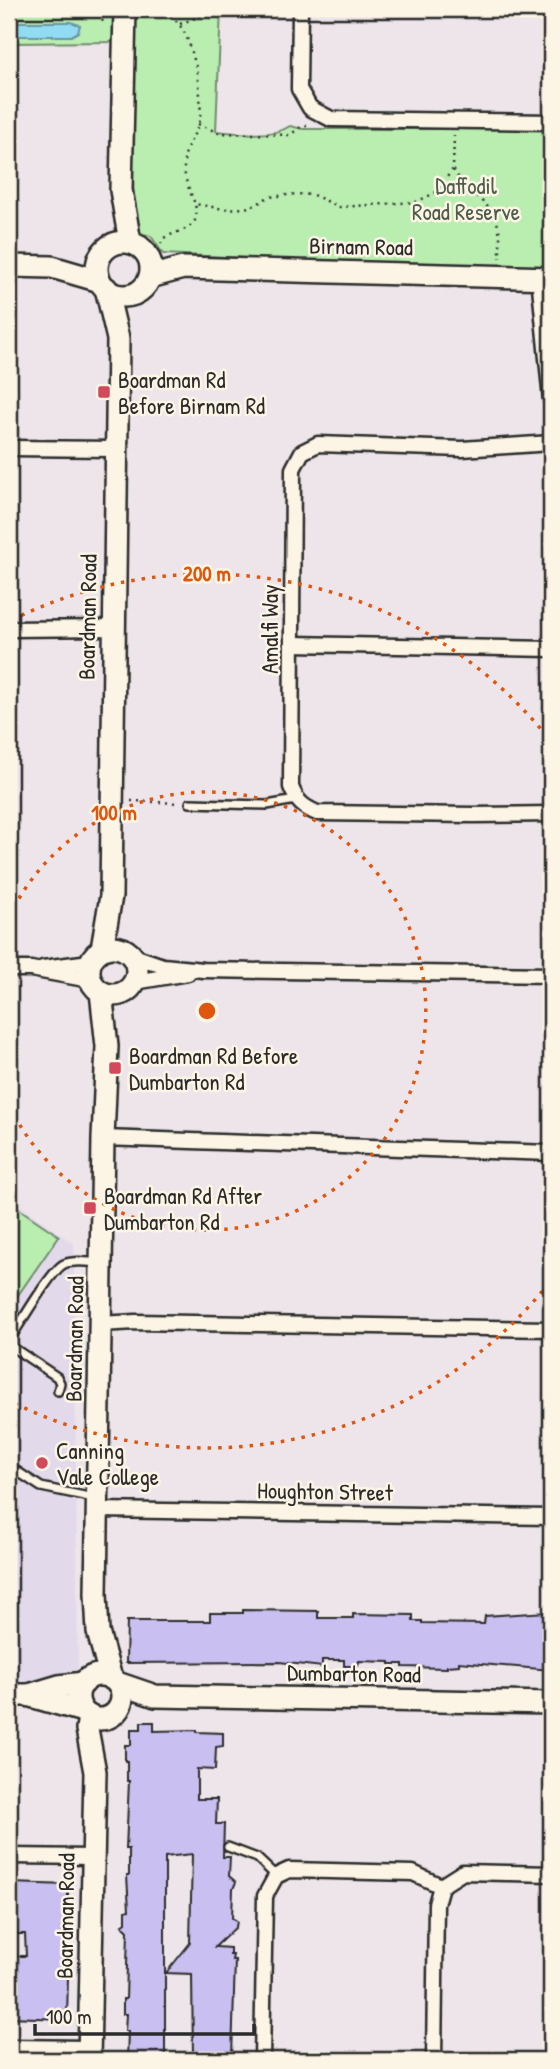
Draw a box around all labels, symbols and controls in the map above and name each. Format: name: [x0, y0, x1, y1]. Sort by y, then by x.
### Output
park label: Daffodil Road Reserve: [412, 170, 520, 227]
street label: Birnam Road: [309, 230, 413, 262]
place label: Boardman Rd Before Birnam Rd: [118, 364, 265, 421]
marker: Boardman Rd Before Birnam Rd: [96, 384, 112, 400]
street label: Boardman Road: [70, 554, 104, 680]
text: 200 m: [183, 559, 231, 588]
street label: Amalfi Way: [254, 584, 285, 674]
text: 100 m: [91, 798, 137, 827]
centre of rings: [195, 999, 219, 1023]
place label: Boardman Rd Before Dumbarton Rd: [129, 1040, 298, 1097]
marker: Boardman Rd Before Dumbarton Rd: [107, 1060, 123, 1076]
place label: Boardman Rd After Dumbarton Rd: [104, 1180, 262, 1237]
marker: Boardman Rd After Dumbarton Rd: [82, 1200, 98, 1216]
street label: Boardman Road: [57, 1276, 91, 1402]
place label: Canning Vale College: [56, 1435, 159, 1492]
marker: Canning Vale College: [34, 1455, 50, 1471]
street label: Houghton Street: [257, 1474, 394, 1508]
street label: Dumbarton Road: [287, 1656, 421, 1690]
street label: Boardman Road: [48, 1853, 82, 1979]
scale bar: [35, 1992, 254, 2036]
text: 100 m: [46, 2002, 92, 2031]

